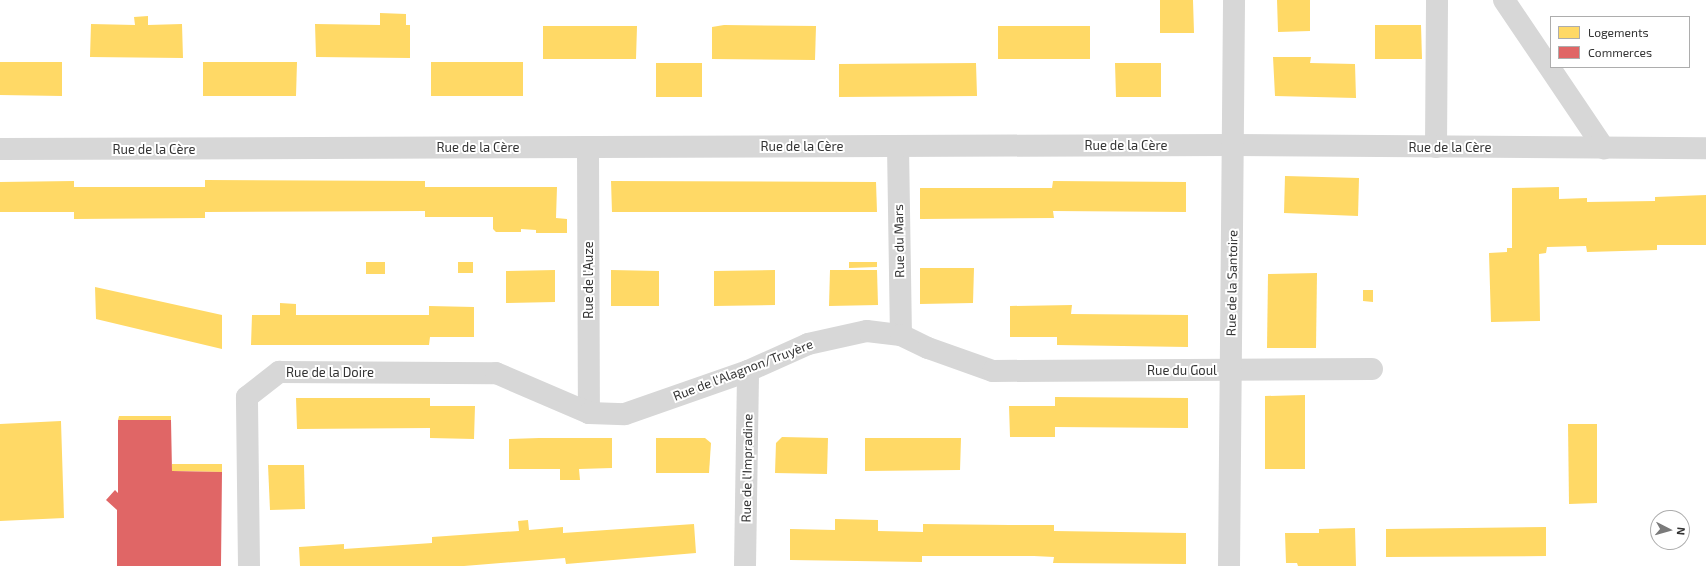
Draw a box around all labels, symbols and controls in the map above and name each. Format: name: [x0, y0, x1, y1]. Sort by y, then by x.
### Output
legend: [1550, 16, 1690, 68]
text: Logements: [1588, 25, 1649, 39]
text: Commerces: [1588, 45, 1652, 59]
street label: Rue de la Cère: [1085, 137, 1167, 153]
street label: Rue de la Cère: [761, 138, 843, 154]
street label: Rue de la Cère: [437, 139, 519, 155]
street label: Rue de la Cère: [1409, 139, 1491, 155]
street label: Rue de la Cère: [113, 141, 195, 157]
street label: Rue du Mars: [891, 204, 907, 278]
street label: Rue de la Santoire: [1223, 230, 1241, 336]
street label: Rue de l'Auze: [580, 241, 596, 319]
street label: Rue de l'Alagnon/Truyère: [671, 336, 815, 404]
street label: Rue du Goul: [1147, 362, 1217, 378]
street label: Rue de la Doire: [286, 364, 374, 380]
street label: Rue de l'Impradine: [738, 413, 756, 523]
north arrow: [1650, 510, 1690, 550]
text: N: [1675, 527, 1688, 536]

